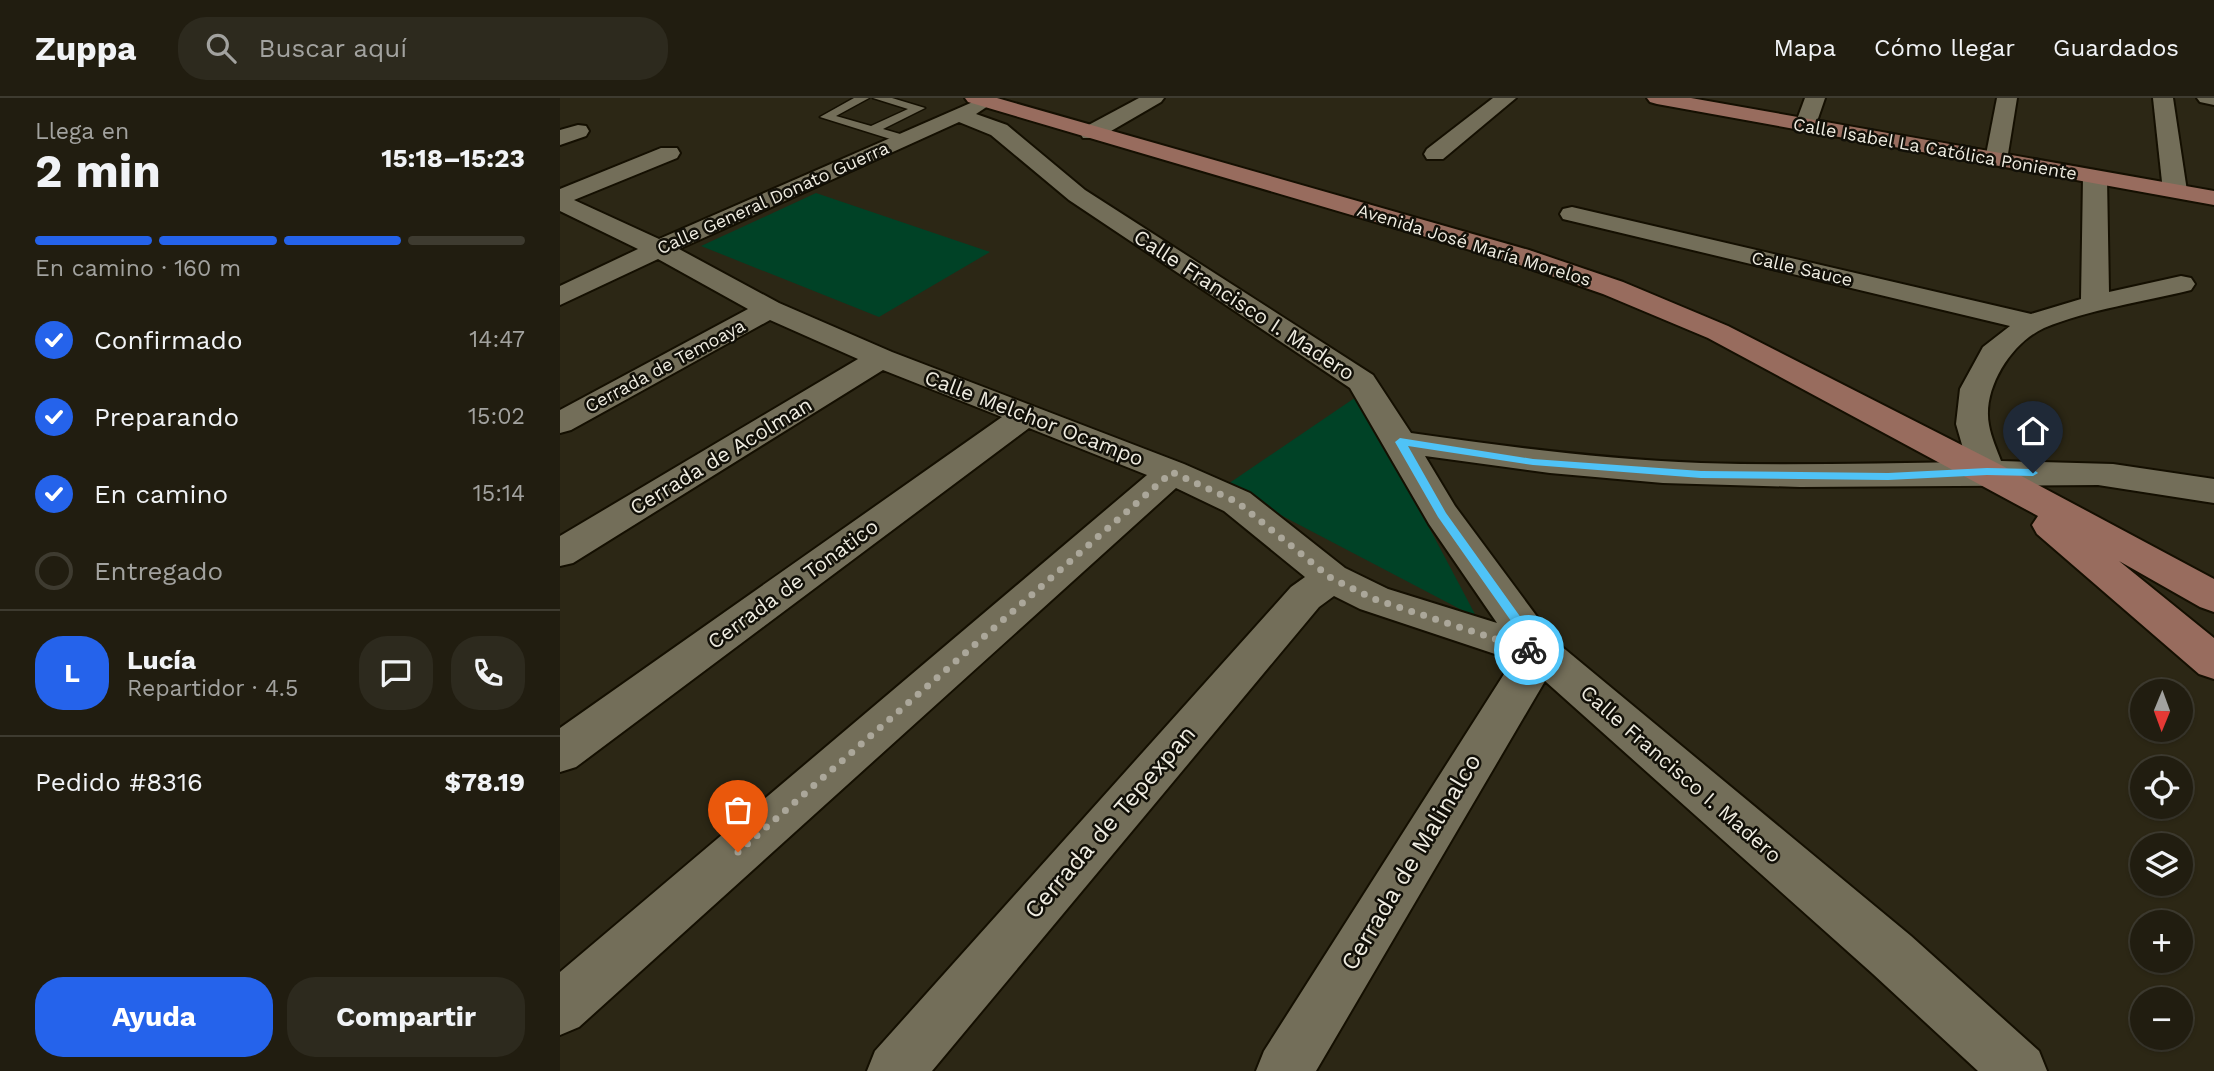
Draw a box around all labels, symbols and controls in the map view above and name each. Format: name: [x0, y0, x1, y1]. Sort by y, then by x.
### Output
search box: [178, 17, 668, 80]
text: Zuppa: [35, 29, 136, 68]
icon: search: [202, 29, 240, 67]
text: Buscar aquí: [258, 33, 407, 63]
text: Mapa: [1774, 34, 1836, 62]
text: Cómo llegar: [1874, 34, 2015, 62]
text: Guardados: [2053, 34, 2179, 62]
street label: Calle Isabel La Católica Poniente: [1791, 113, 2079, 184]
text: Llega en: [35, 118, 129, 145]
street label: Calle General Donato Guerra: [654, 137, 892, 258]
text: 15:18–15:23: [381, 143, 525, 173]
text: 2 min: [35, 144, 161, 198]
street label: Avenida José María Morelos: [1355, 199, 1594, 290]
street label: Calle Francisco I. Madero: [1129, 224, 1359, 385]
street label: Calle Sauce: [1749, 247, 1855, 290]
text: En camino · 160 m: [35, 255, 241, 282]
street label: Cerrada de Temoaya: [581, 314, 748, 417]
icon: check: [35, 321, 73, 359]
text: Confirmado: [94, 325, 243, 355]
text: 14:47: [469, 326, 525, 353]
street label: Calle Melchor Ocampo: [921, 364, 1147, 471]
street label: Cerrada de Acolman: [625, 391, 816, 520]
icon: check: [35, 398, 73, 436]
pin: [2003, 401, 2063, 473]
text: Preparando: [94, 402, 239, 432]
text: 15:02: [468, 403, 525, 430]
icon: home: [2014, 412, 2052, 450]
icon: check: [35, 475, 73, 513]
text: En camino: [94, 479, 228, 509]
text: 15:14: [473, 480, 525, 507]
street label: Cerrada de Tonatico: [702, 513, 883, 654]
text: Entregado: [94, 556, 223, 586]
courier: [1494, 615, 1564, 685]
icon: bike: [1510, 631, 1548, 669]
button: chat: [359, 636, 433, 710]
button: phone: [451, 636, 525, 710]
text: Lucía: [127, 645, 196, 675]
text: L: [64, 658, 80, 688]
text: Repartidor · 4.5: [127, 675, 298, 702]
street label: Calle Francisco I. Madero: [1576, 679, 1787, 868]
north arrow: [2130, 679, 2193, 742]
map controls: [2130, 679, 2193, 1050]
street label: Cerrada de Tepexpan: [1019, 720, 1201, 924]
street label: Cerrada de Malinalco: [1335, 749, 1487, 975]
button: locate: [2130, 756, 2193, 819]
text: Pedido #8316: [35, 767, 203, 797]
text: $78.19: [445, 767, 525, 797]
pin: [708, 780, 768, 852]
icon: bag: [719, 791, 757, 829]
button: layers: [2130, 833, 2193, 896]
button: +: [2130, 910, 2193, 973]
button: Ayuda: [35, 977, 273, 1057]
button: Compartir: [287, 977, 525, 1057]
button: −: [2130, 987, 2193, 1050]

